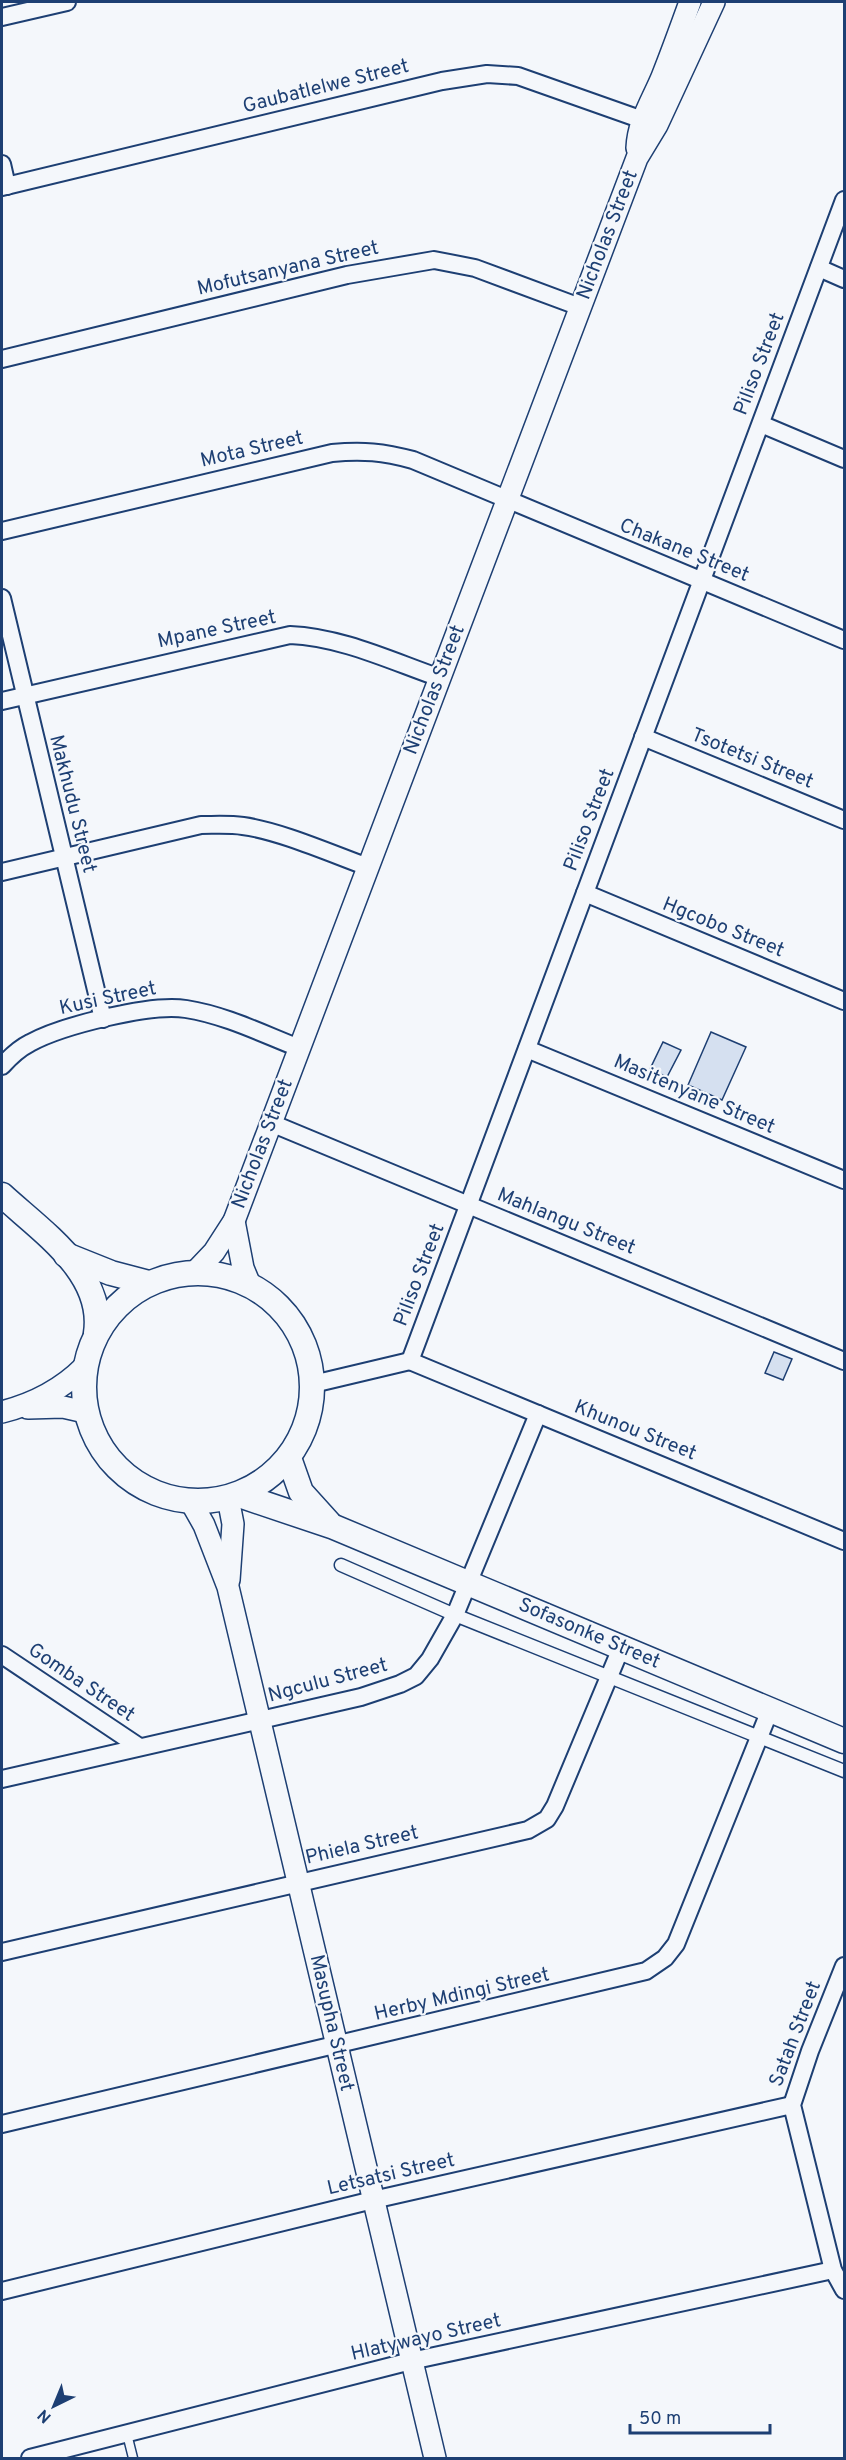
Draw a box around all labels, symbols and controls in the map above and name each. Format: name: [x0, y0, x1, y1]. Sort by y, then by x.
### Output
street label: Gaubatlelwe Street: [240, 54, 412, 120]
street label: Nicholas Street: [571, 166, 645, 304]
street label: Mofutsanyana Street: [195, 235, 381, 303]
street label: Piliso Street: [728, 309, 792, 419]
street label: Mota Street: [198, 426, 306, 474]
street label: Chakane Street: [615, 513, 753, 589]
street label: Mpane Street: [155, 605, 279, 655]
street label: Nicholas Street: [398, 621, 472, 759]
street label: Tsotetsi Street: [687, 723, 817, 795]
street label: Makhudu Street: [42, 732, 102, 876]
street label: Piliso Street: [558, 765, 622, 875]
street label: Hgcobo Street: [658, 892, 788, 964]
street label: Kusi Street: [57, 976, 159, 1022]
street label: Masitenyane Street: [609, 1049, 779, 1141]
street label: Nicholas Street: [226, 1075, 300, 1213]
street label: Mahlangu Street: [493, 1182, 639, 1262]
street label: Piliso Street: [388, 1220, 452, 1330]
street label: Khunou Street: [570, 1395, 700, 1467]
street label: Sofasonke Street: [514, 1592, 664, 1676]
street label: Gomba Street: [23, 1638, 139, 1728]
street label: Ngculu Street: [265, 1653, 391, 1709]
street label: Phiela Street: [303, 1820, 421, 1872]
street label: Masupha Street: [303, 1952, 359, 2094]
street label: Herby Mdingi Street: [372, 1962, 552, 2028]
street label: Satah Street: [764, 1977, 828, 2091]
street label: Letsatsi Street: [325, 2148, 457, 2202]
street label: Hlatywayo Street: [348, 2308, 504, 2368]
north arrow: [24, 2376, 84, 2436]
scale bar: [630, 2397, 770, 2435]
text: N: [34, 2404, 56, 2427]
text: 50 m: [639, 2408, 681, 2431]

